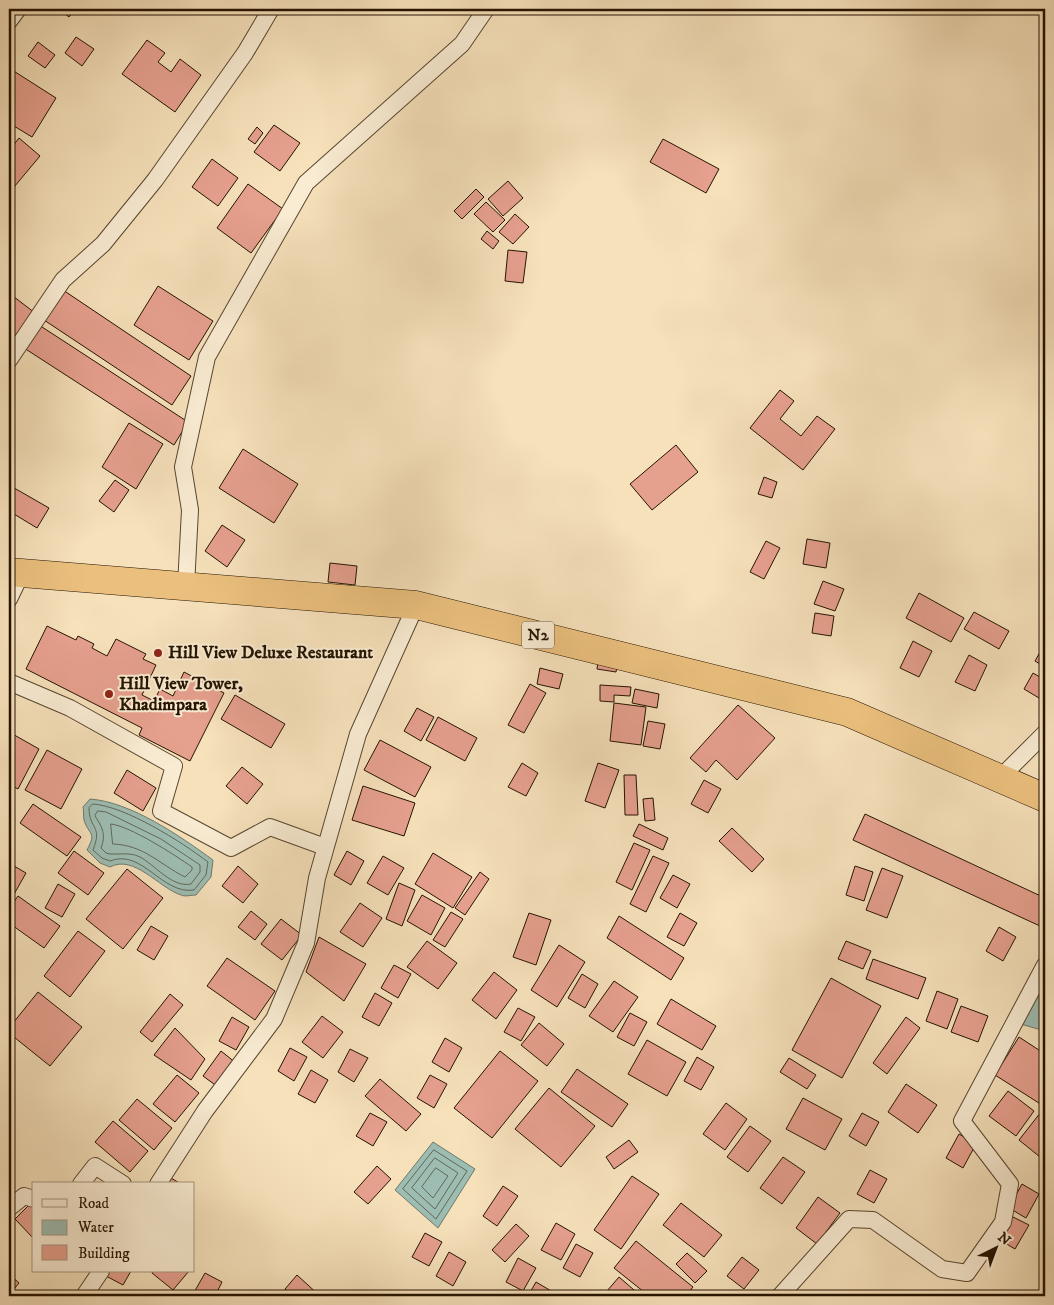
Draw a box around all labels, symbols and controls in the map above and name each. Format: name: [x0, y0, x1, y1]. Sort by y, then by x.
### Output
road number: N2: [522, 622, 554, 648]
place label: Hill View Deluxe Restaurant: [168, 642, 373, 664]
marker: Hill View Deluxe Restaurant: [152, 647, 164, 659]
place label: Hill View Tower, Khadimpara: [119, 673, 243, 716]
marker: Hill View Tower, Khadimpara: [103, 688, 115, 700]
legend: [32, 1182, 195, 1272]
text: Road: [78, 1194, 110, 1213]
text: Water: [77, 1218, 114, 1237]
north arrow: [972, 1222, 1022, 1272]
text: N: [994, 1229, 1015, 1250]
text: Building: [78, 1244, 130, 1263]

